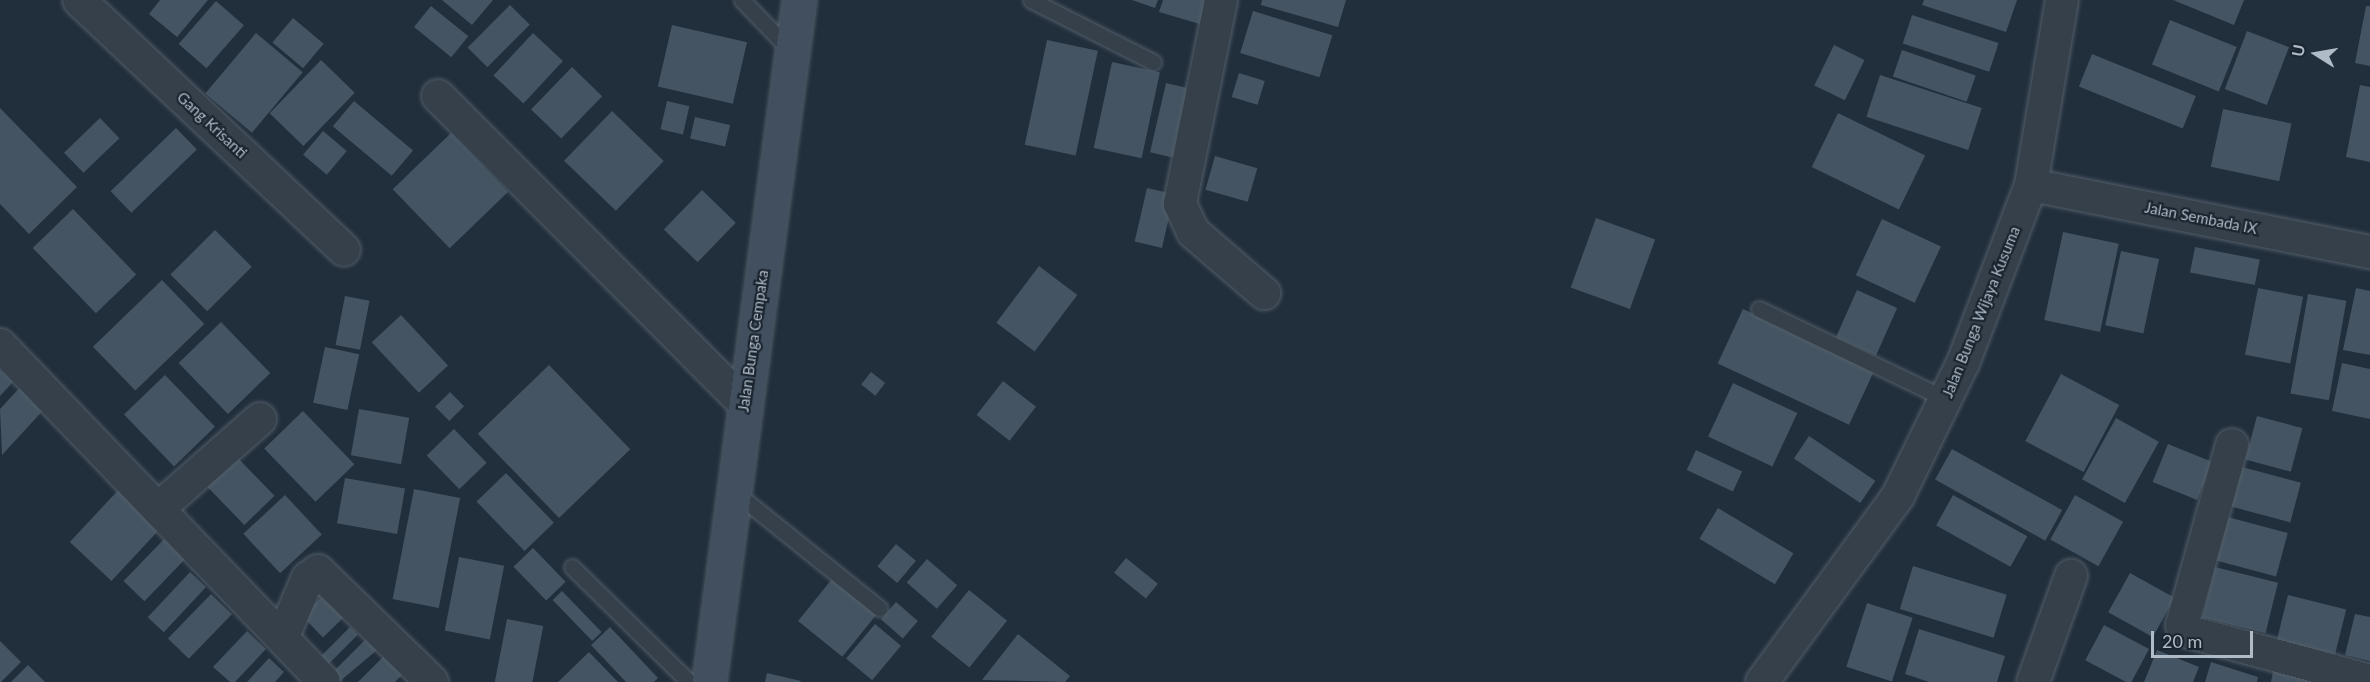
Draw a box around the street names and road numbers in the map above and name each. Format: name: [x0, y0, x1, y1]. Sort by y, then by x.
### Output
street label: Gang Krisanti: [173, 88, 251, 162]
street label: Jalan Sembada IX: [2143, 198, 2259, 238]
street label: Jalan Bunga Wijaya Kusuma: [1938, 224, 2024, 400]
street label: Jalan Bunga Cempaka: [734, 269, 772, 413]

